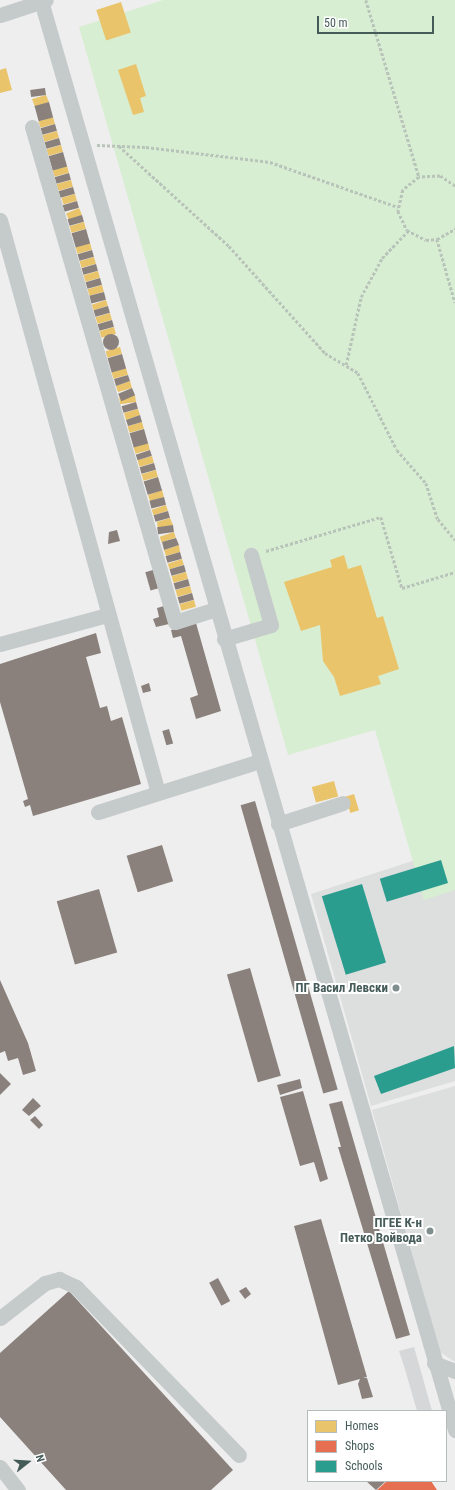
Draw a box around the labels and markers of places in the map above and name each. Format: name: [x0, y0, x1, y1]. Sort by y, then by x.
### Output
place label: ПГ Васил Левски: [296, 980, 388, 996]
marker: ПГ Васил Левски: [391, 983, 401, 993]
place label: ПГЕЕ К-н Петко Войвода: [340, 1216, 422, 1247]
marker: ПГЕЕ К-н Петко Войвода: [425, 1226, 435, 1236]

